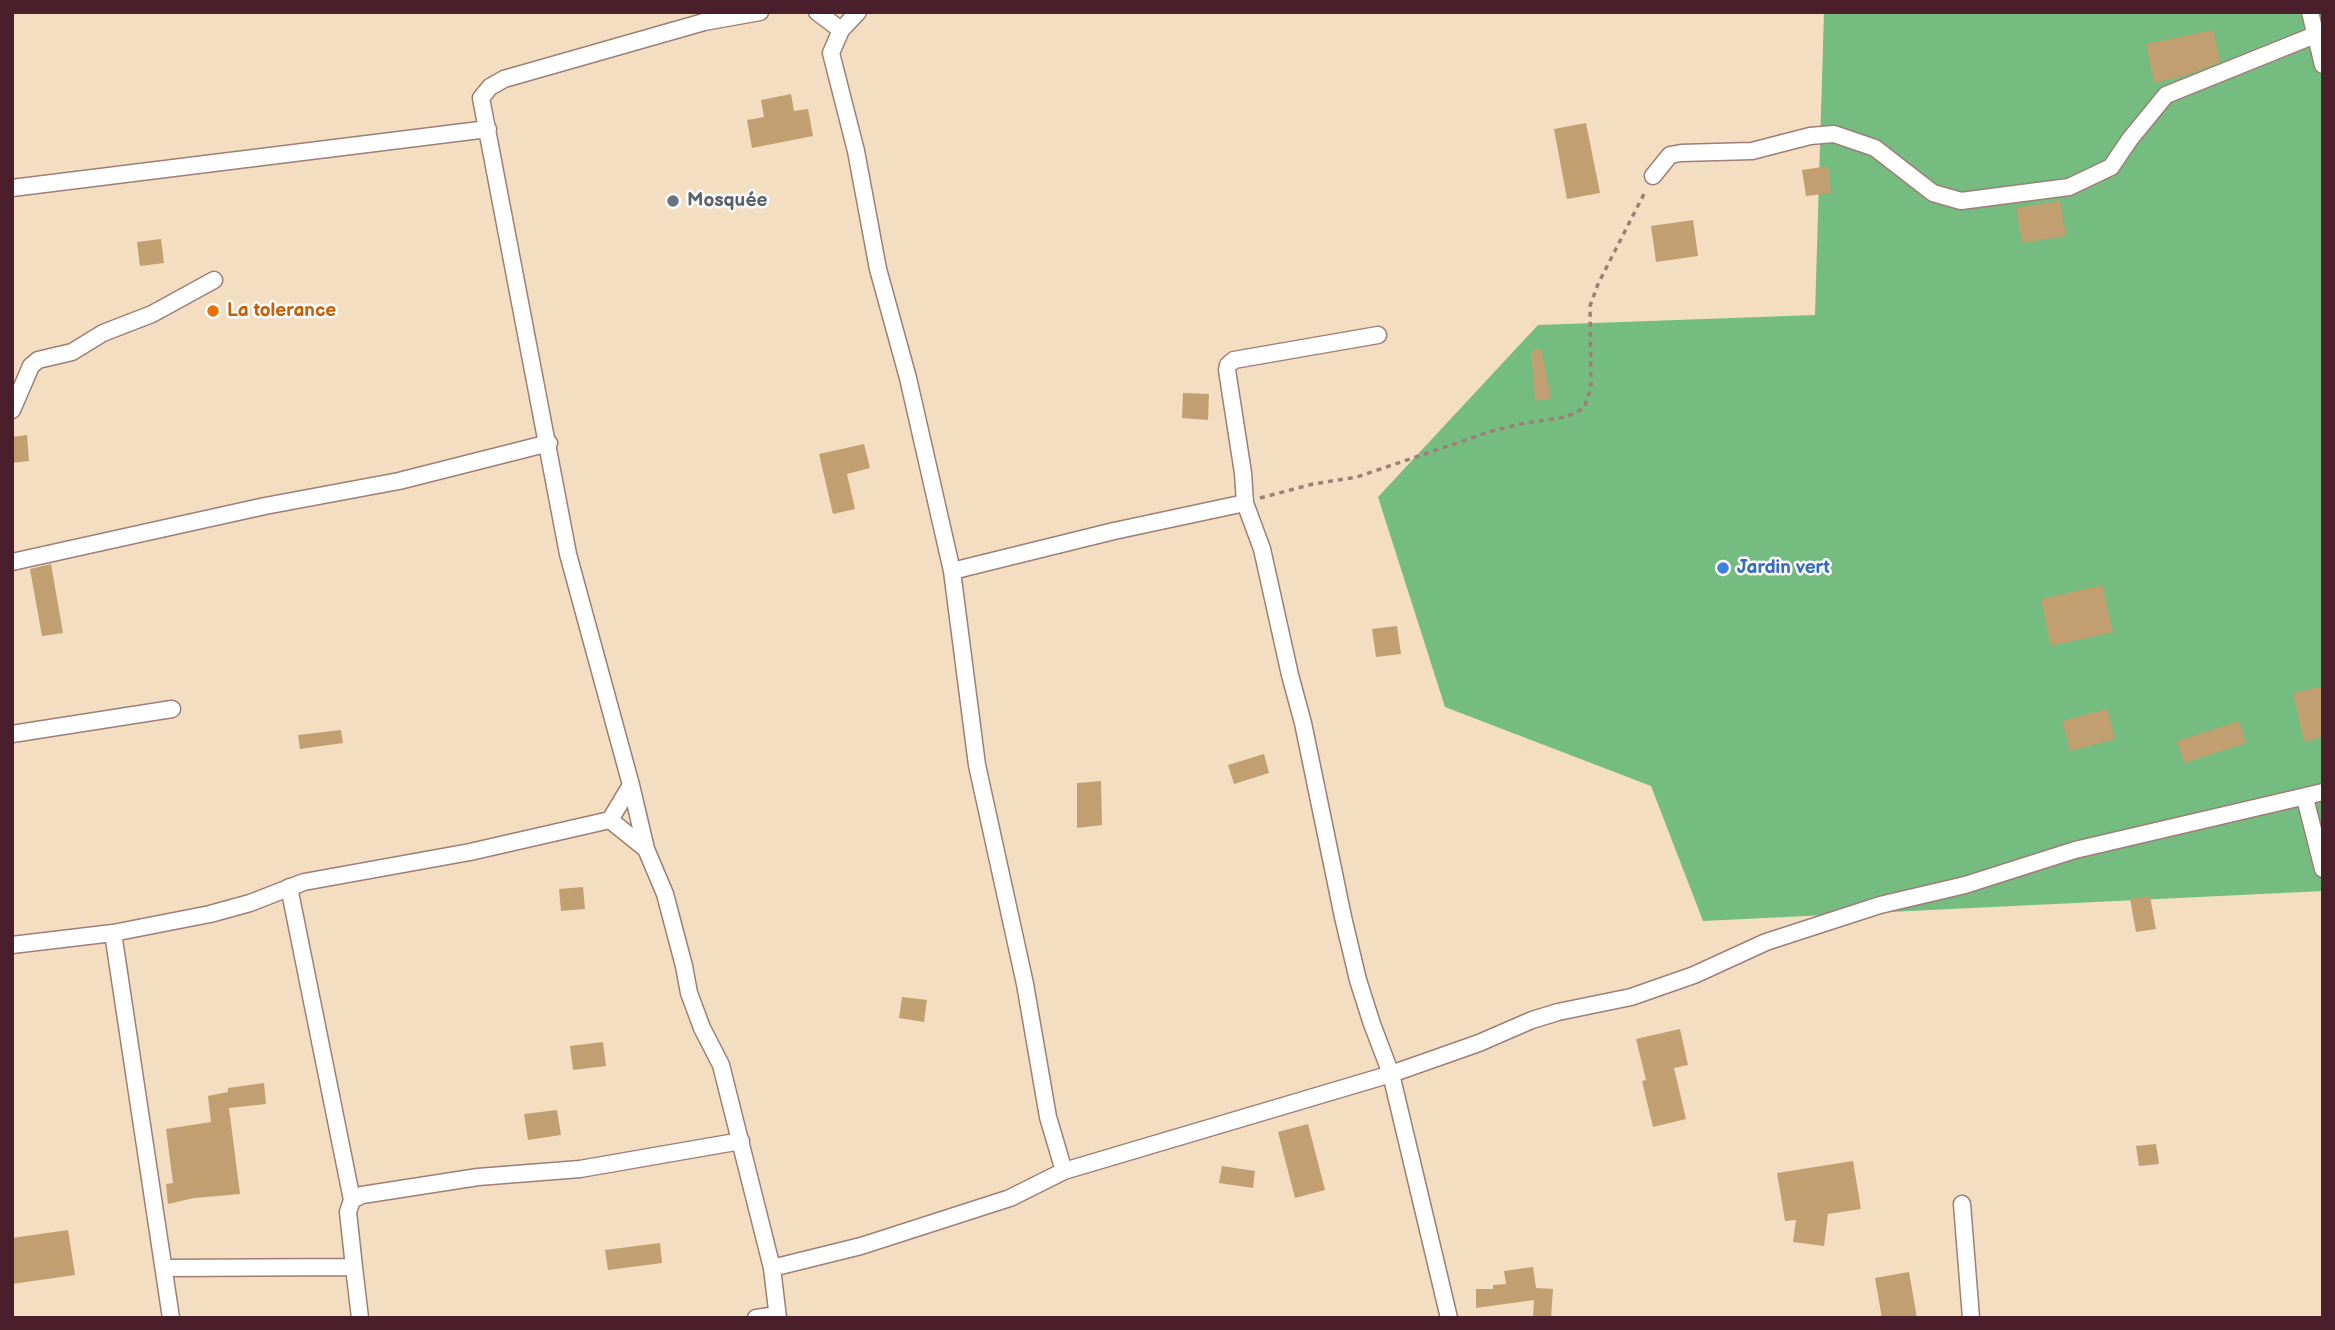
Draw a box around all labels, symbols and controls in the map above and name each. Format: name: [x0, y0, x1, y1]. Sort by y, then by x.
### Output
place label: Mosquée: [687, 190, 767, 212]
marker: Mosquée: [665, 193, 681, 209]
place label: La tolerance: [227, 300, 336, 322]
marker: La tolerance: [205, 303, 221, 319]
place label: Jardin vert: [1737, 557, 1830, 579]
marker: Jardin vert: [1715, 560, 1731, 576]

